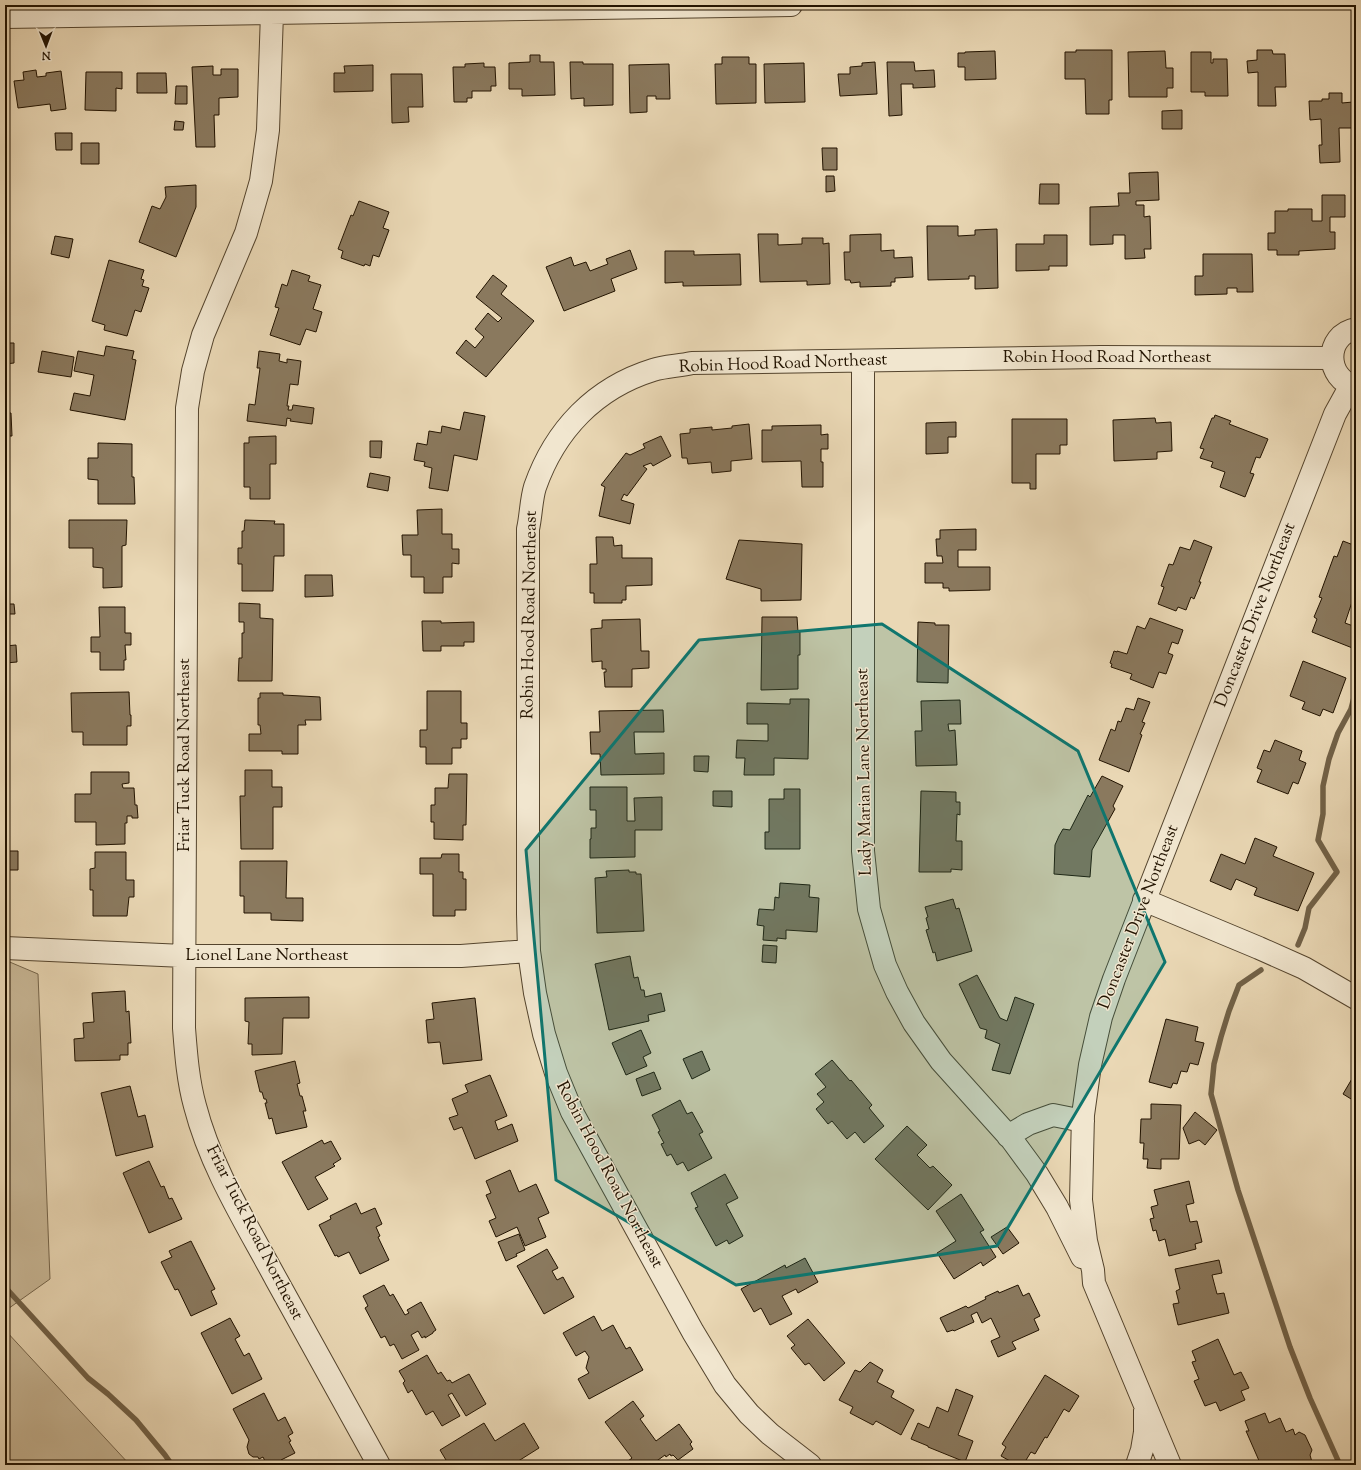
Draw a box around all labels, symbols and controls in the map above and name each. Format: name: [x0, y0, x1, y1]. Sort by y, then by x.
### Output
north arrow: [26, 26, 66, 66]
text: N: [41, 47, 52, 63]
street label: Robin Hood Road Northeast: [1003, 346, 1211, 370]
street label: Robin Hood Road Northeast: [678, 348, 888, 380]
street label: Robin Hood Road Northeast: [516, 510, 544, 720]
street label: Doncaster Drive Northeast: [1210, 519, 1302, 711]
street label: Friar Tuck Road Northeast: [173, 658, 197, 852]
street label: Lady Marian Lane Northeast: [851, 668, 879, 876]
street label: Doncaster Drive Northeast: [1093, 821, 1185, 1013]
street label: Lionel Lane Northeast: [186, 944, 349, 968]
street label: Robin Hood Road Northeast: [549, 1077, 669, 1273]
street label: Friar Tuck Road Northeast: [199, 1141, 309, 1325]

